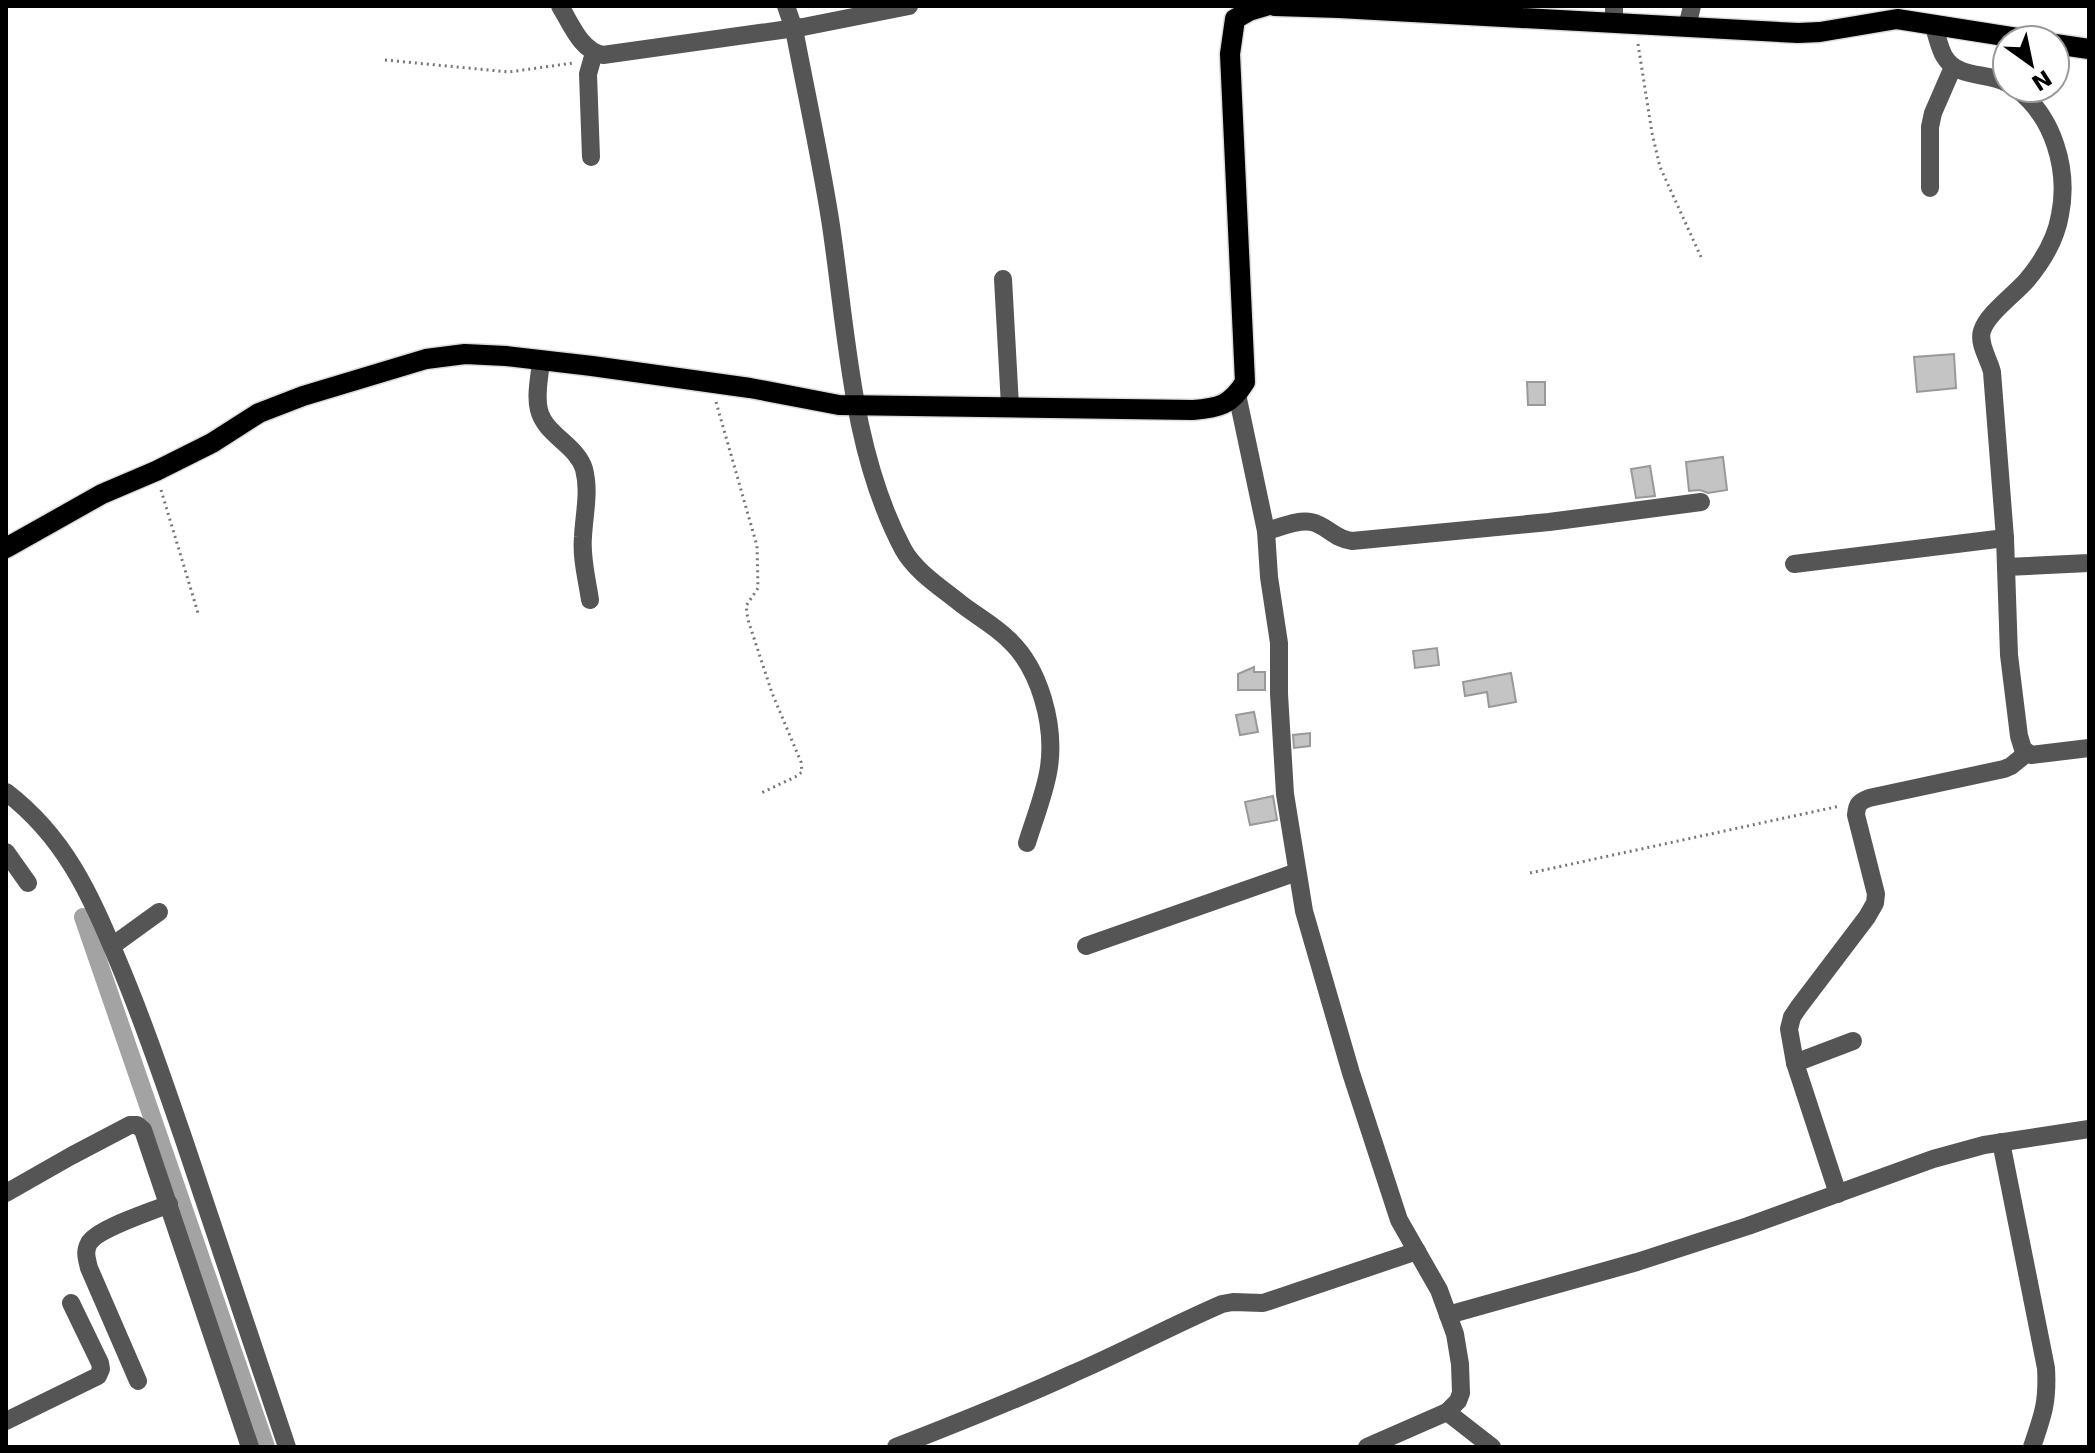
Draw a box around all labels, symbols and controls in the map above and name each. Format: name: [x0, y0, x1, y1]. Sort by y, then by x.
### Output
north arrow: [1991, 24, 2071, 104]
text: N: [2027, 65, 2056, 96]

